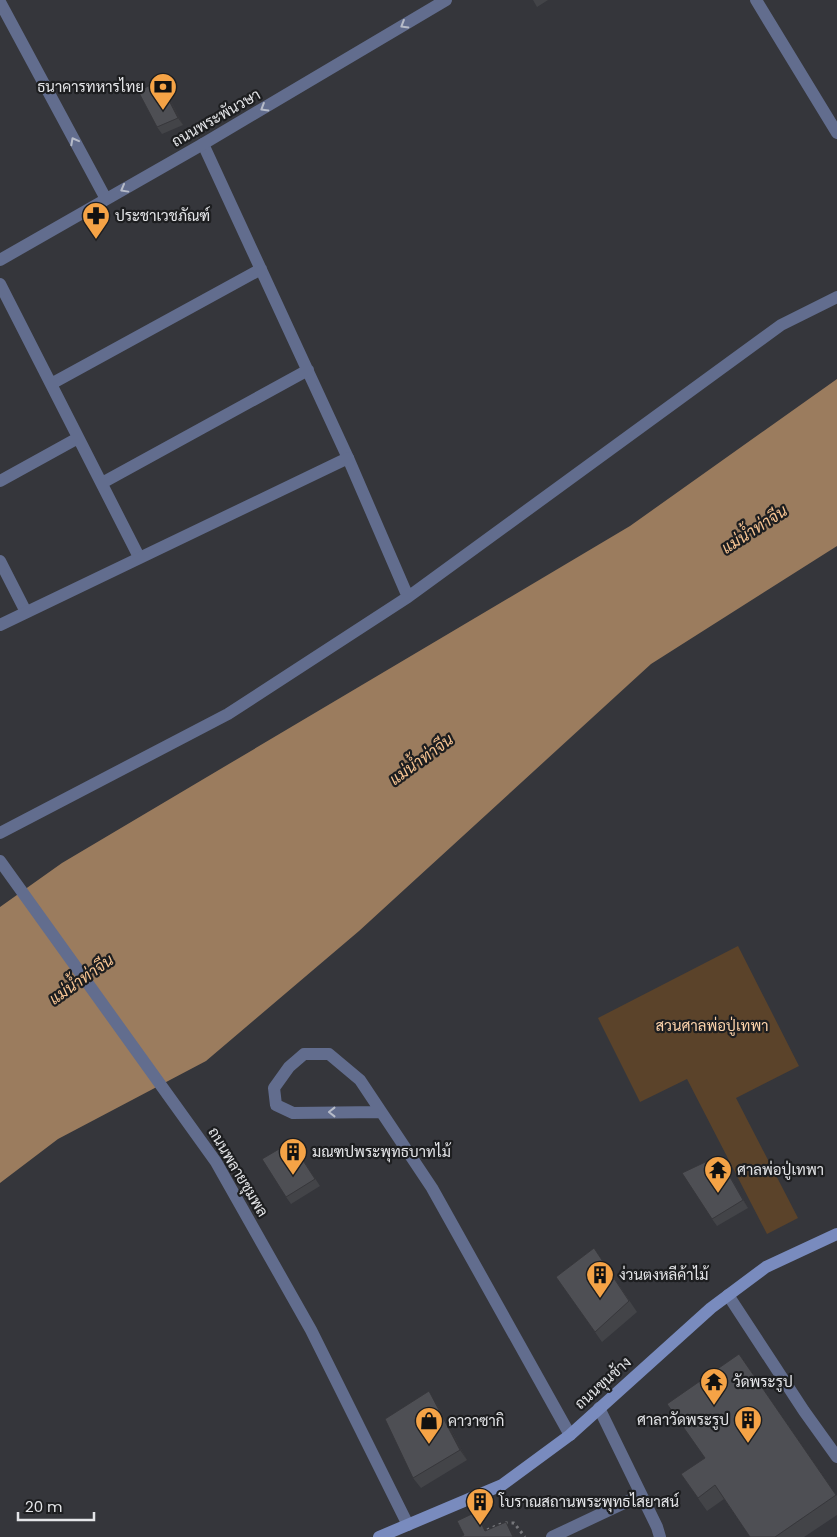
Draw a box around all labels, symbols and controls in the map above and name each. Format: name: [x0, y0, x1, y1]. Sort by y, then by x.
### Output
one-way arrow: [400, 18, 409, 28]
bank icon: ธนาคารทหารไทย: [148, 72, 178, 111]
place label: ธนาคารทหารไทย: [37, 76, 144, 97]
street label: ถนนพระพันวษา: [167, 84, 264, 152]
one-way arrow: [261, 102, 270, 112]
one-way arrow: [71, 137, 81, 146]
one-way arrow: [120, 183, 129, 193]
pharmacy icon: ประชาเวชภัณฑ์: [81, 201, 111, 240]
place label: ประชาเวชภัณฑ์: [115, 205, 210, 226]
water label: แม่น้ำท่าจีน: [715, 497, 792, 559]
water label: แม่น้ำท่าจีน: [383, 726, 458, 791]
water label: แม่น้ำท่าจีน: [42, 946, 118, 1010]
park label: สวนศาลพ่อปู่เทพา: [656, 1015, 768, 1036]
one-way arrow: [328, 1107, 336, 1117]
street label: ถนนพลายชุมพล: [203, 1123, 273, 1221]
building icon: มณฑปพระพุทธบาทไม้: [278, 1137, 308, 1176]
place label: มณฑปพระพุทธบาทไม้: [312, 1141, 452, 1163]
temple icon: ศาลพ่อปู่เทพา: [703, 1155, 733, 1194]
place label: ศาลพ่อปู่เทพา: [737, 1159, 824, 1180]
building icon: ง่วนตงหลีค้าไม้: [585, 1260, 615, 1299]
place label: ง่วนตงหลีค้าไม้: [619, 1264, 710, 1285]
street label: ถนนขุนช้าง: [570, 1352, 636, 1414]
temple icon: วัดพระรูป: [699, 1367, 729, 1406]
place label: วัดพระรูป: [733, 1371, 793, 1392]
building icon: ศาลาวัดพระรูป: [733, 1405, 763, 1444]
shop icon: คาวาซากิ: [414, 1406, 444, 1445]
place label: ศาลาวัดพระรูป: [637, 1409, 729, 1430]
place label: คาวาซากิ: [448, 1410, 504, 1431]
building icon: โบราณสถานพระพุทธไสยาสน์: [465, 1487, 495, 1526]
scale bar: [18, 1490, 94, 1522]
place label: โบราณสถานพระพุทธไสยาสน์: [498, 1491, 679, 1513]
text: 20 m: [25, 1496, 63, 1517]

